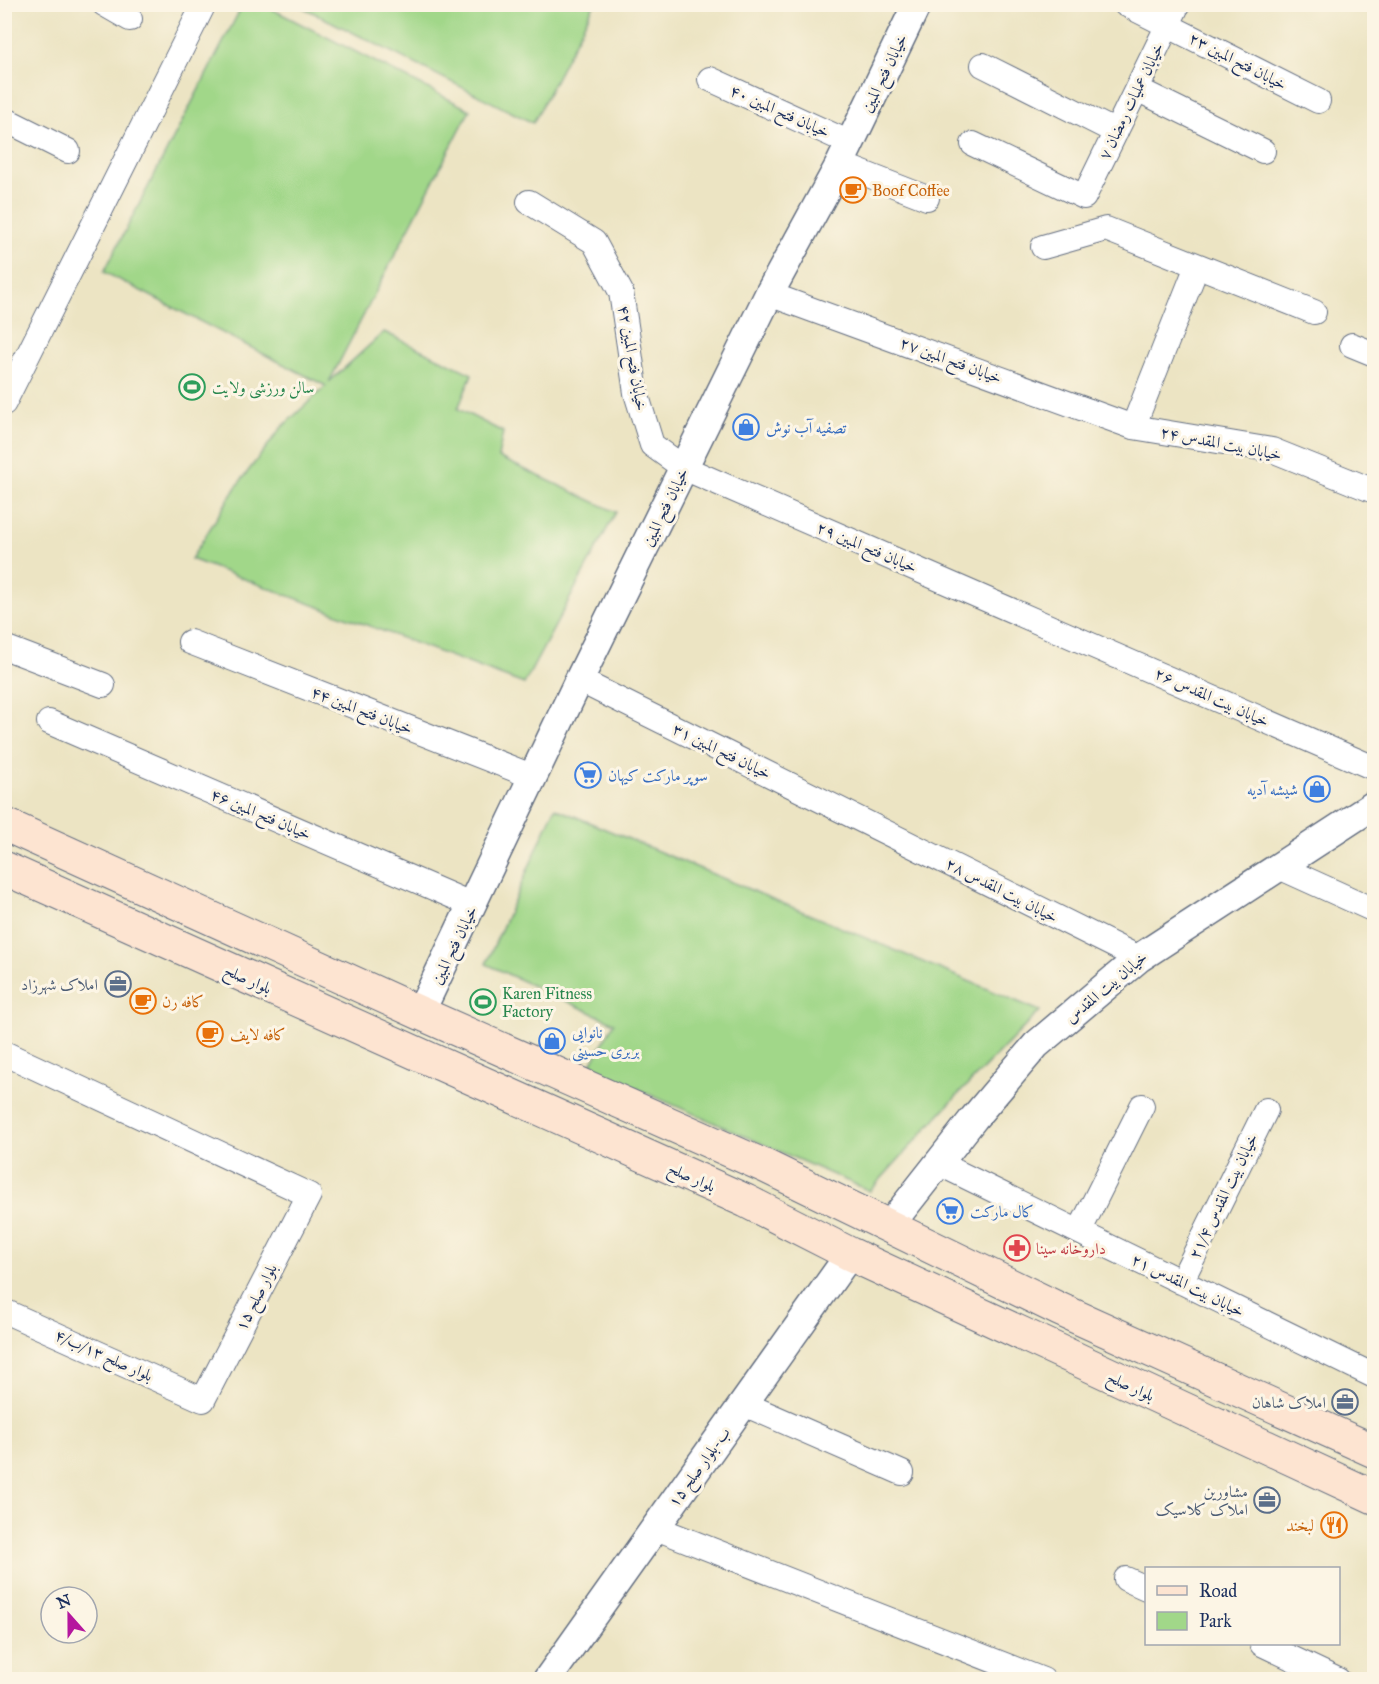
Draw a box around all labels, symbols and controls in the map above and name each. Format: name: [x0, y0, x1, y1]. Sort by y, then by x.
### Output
street label: خیابان فتح المبین ۲۳: [1184, 28, 1290, 98]
street label: خیابان فتح المبین: [857, 31, 916, 117]
street label: خیابان عملیات رمضان ۷: [1095, 40, 1167, 162]
street label: خیابان فتح المبین ۴۰: [725, 81, 833, 146]
cafe icon: Boof Coffee: [838, 175, 868, 205]
place label: Boof Coffee: [872, 181, 950, 200]
street label: خیابان فتح المبین ۴۲: [609, 304, 652, 413]
street label: خیابان فتح المبین ۲۷: [896, 333, 1005, 392]
sports icon: سالن ورزشی ولایت: [177, 372, 207, 402]
place label: سالن ورزشی ولایت: [212, 378, 314, 399]
shop icon: تصفیه آب نوش: [731, 412, 761, 442]
place label: تصفیه آب نوش: [766, 418, 847, 438]
street label: خیابان بیت المقدس ۲۴: [1159, 422, 1283, 464]
street label: خیابان فتح المبین: [638, 465, 697, 551]
street label: خیابان فتح المبین ۲۹: [812, 517, 920, 581]
street label: خیابان بیت المقدس ۲۶: [1152, 663, 1272, 731]
street label: خیابان فتح المبین ۴۴: [307, 682, 415, 743]
street label: خیابان فتح المبین ۳۱: [668, 719, 774, 787]
supermarket icon: سوپر مارکت کیهان: [573, 760, 603, 790]
place label: سوپر مارکت کیهان: [608, 766, 708, 786]
shop icon: شیشه آدیه: [1302, 774, 1332, 804]
place label: شیشه آدیه: [1247, 780, 1298, 800]
street label: خیابان فتح المبین ۴۶: [206, 784, 314, 848]
street label: خیابان بیت المقدس ۲۸: [943, 854, 1061, 926]
street label: خیابان فتح المبین: [427, 903, 486, 989]
street label: خیابان بیت المقدس: [1061, 947, 1151, 1027]
street label: بلوار صلح: [219, 960, 275, 1002]
office icon: املاک شهرزاد: [103, 969, 133, 999]
place label: املاک شهرزاد: [21, 975, 98, 995]
place label: Karen Fitness Factory: [502, 984, 592, 1021]
cafe icon: کافه رن: [128, 986, 158, 1016]
sports icon: Karen Fitness Factory: [468, 987, 498, 1017]
place label: کافه رن: [162, 992, 204, 1011]
cafe icon: کافه لایف: [195, 1019, 225, 1049]
place label: نانوایی بربری حسینی: [572, 1023, 640, 1062]
place label: کافه لایف: [230, 1025, 286, 1045]
shop icon: نانوایی بربری حسینی: [537, 1026, 567, 1056]
street label: خیابان بیت المقدس ۲۱/۴: [1184, 1130, 1262, 1262]
street label: بلوار صلح: [663, 1158, 719, 1200]
supermarket icon: کال مارکت: [935, 1196, 965, 1226]
place label: کال مارکت: [970, 1202, 1034, 1221]
pharmacy icon: داروخانه سینا: [1002, 1233, 1032, 1263]
place label: داروخانه سینا: [1036, 1239, 1106, 1258]
street label: خیابان بیت المقدس ۲۱: [1128, 1249, 1248, 1321]
street label: بلوار صلح ۱۵: [231, 1261, 285, 1336]
street label: بلوار صلح ۱۳/ب/۴: [50, 1325, 156, 1390]
street label: بلوار صلح: [1102, 1367, 1158, 1410]
office icon: املاک شاهان: [1330, 1387, 1360, 1417]
place label: املاک شاهان: [1252, 1393, 1326, 1412]
street label: ۱۵ ب-بلوار صلح: [664, 1424, 738, 1513]
place label: مشاورین املاک کلاسیک: [1155, 1482, 1248, 1519]
office icon: مشاورین املاک کلاسیک: [1252, 1485, 1282, 1515]
restaurant icon: لبخند: [1319, 1510, 1349, 1540]
place label: لبخند: [1286, 1516, 1314, 1535]
legend: [1145, 1567, 1340, 1645]
text: Road: [1199, 1580, 1237, 1602]
north arrow: [39, 1585, 99, 1645]
text: N: [54, 1590, 74, 1613]
text: Park: [1199, 1610, 1232, 1632]

